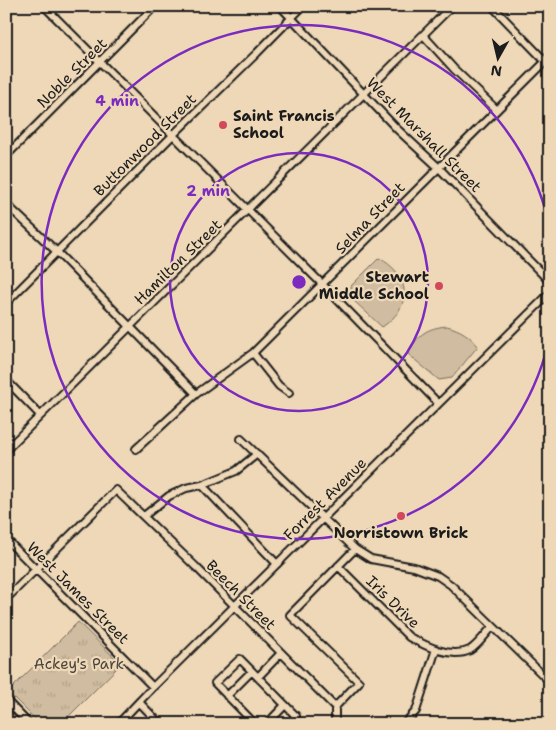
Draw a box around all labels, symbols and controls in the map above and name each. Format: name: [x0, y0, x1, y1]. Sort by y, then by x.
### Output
north arrow: [474, 32, 524, 82]
street label: Noble Street: [33, 34, 111, 112]
text: N: [489, 61, 503, 81]
street label: West Marshall Street: [362, 73, 486, 197]
street label: Buttonwood Street: [89, 89, 201, 201]
text: 4 min: [95, 91, 139, 111]
place label: Saint Francis School: [233, 106, 335, 143]
marker: Saint Francis School: [217, 119, 229, 131]
street label: Selma Street: [331, 178, 409, 258]
text: 2 min: [186, 181, 230, 201]
street label: Hamilton Street: [130, 215, 226, 309]
place label: Stewart Middle School: [319, 267, 429, 304]
centre of rings: [290, 273, 308, 291]
marker: Stewart Middle School: [433, 280, 445, 292]
street label: Forrest Avenue: [279, 453, 371, 545]
marker: Norristown Brick: [395, 510, 407, 522]
place label: Norristown Brick: [334, 523, 468, 543]
street label: West James Street: [23, 538, 133, 648]
street label: Beech Street: [202, 556, 280, 634]
street label: Iris Drive: [362, 571, 424, 633]
park label: Ackey's Park: [34, 654, 124, 674]

